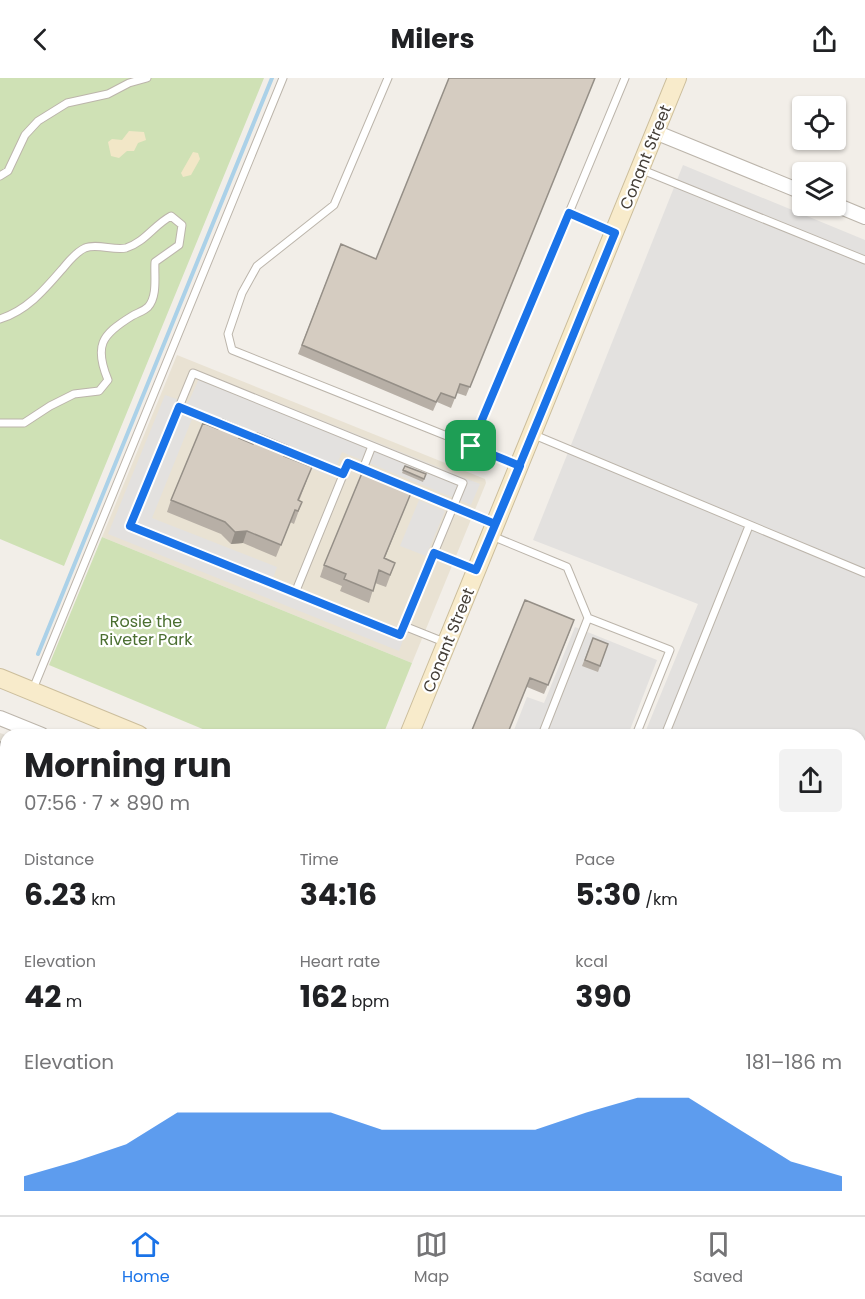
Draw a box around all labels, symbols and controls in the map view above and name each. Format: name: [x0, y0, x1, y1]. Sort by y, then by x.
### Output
text: Milers: [391, 20, 474, 57]
icon: back: [24, 23, 57, 56]
icon: share: [808, 23, 841, 56]
map controls: [792, 96, 846, 216]
button: locate: [792, 96, 846, 150]
street label: Conant Street: [614, 101, 677, 213]
button: layers: [792, 162, 846, 216]
pin: [445, 420, 496, 471]
icon: arrive: [454, 429, 487, 462]
street label: Conant Street: [417, 584, 480, 696]
park label: Rosie the Riveter Park: [100, 610, 193, 651]
text: Morning run: [24, 742, 232, 789]
button: share: [779, 749, 842, 812]
text: 07:56 · 7 × 890 m: [24, 789, 190, 817]
text: Distance: [24, 848, 94, 871]
text: Time: [300, 848, 339, 871]
text: Pace: [575, 848, 615, 871]
text: 6.23: [24, 873, 87, 916]
text: 34:16: [300, 873, 377, 916]
text: 5:30: [575, 873, 641, 916]
text: km: [87, 888, 116, 911]
text: /km: [641, 888, 678, 911]
text: Elevation: [24, 950, 96, 973]
text: Heart rate: [300, 950, 380, 973]
text: kcal: [575, 950, 608, 973]
text: 42: [24, 975, 61, 1018]
text: 162: [300, 975, 347, 1018]
text: 390: [575, 975, 632, 1018]
text: m: [61, 990, 82, 1013]
text: bpm: [347, 990, 390, 1013]
text: Elevation: [24, 1048, 114, 1076]
text: 181–186 m: [745, 1048, 842, 1076]
tab: Home: [122, 1228, 170, 1289]
tab: Map: [414, 1228, 449, 1289]
tab: Saved: [693, 1228, 743, 1289]

